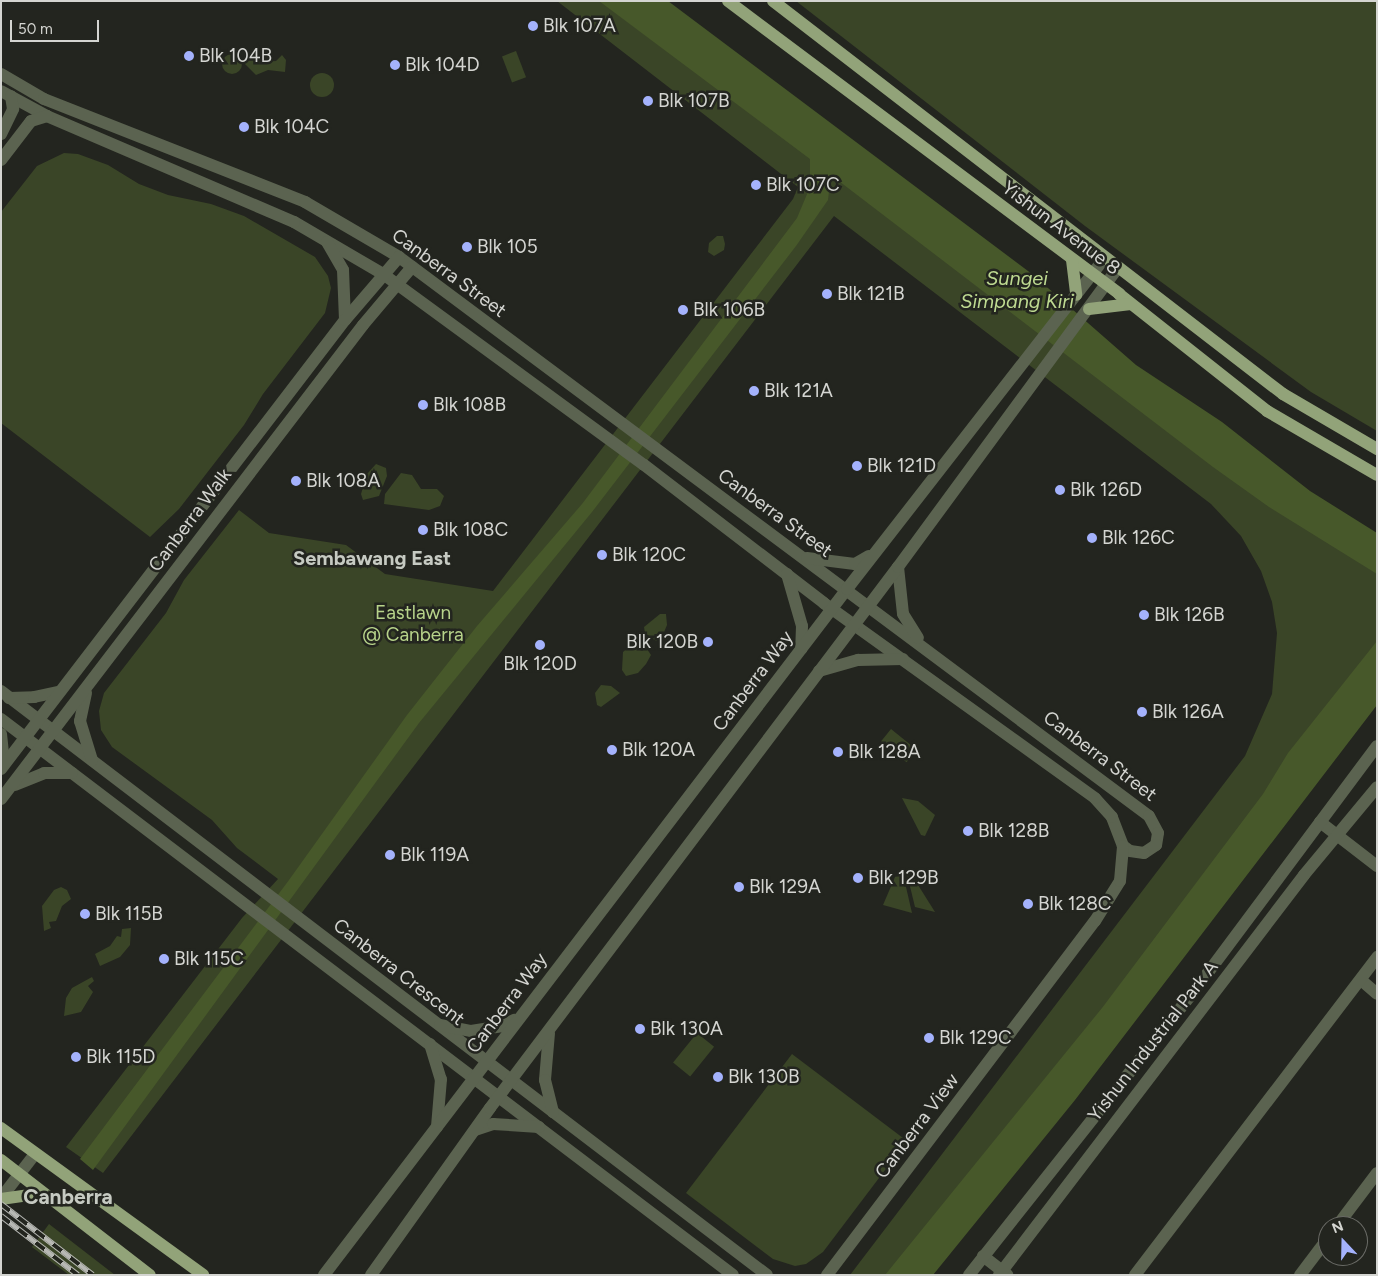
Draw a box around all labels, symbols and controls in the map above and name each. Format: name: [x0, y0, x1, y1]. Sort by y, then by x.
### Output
scale bar: [12, 10, 101, 42]
place label: Blk 107A: [543, 15, 616, 37]
text: 50 m: [18, 20, 53, 38]
marker: Blk 107A: [527, 20, 539, 32]
place label: Blk 104B: [199, 45, 272, 67]
marker: Blk 104B: [183, 50, 195, 62]
place label: Blk 104D: [405, 54, 480, 76]
marker: Blk 104D: [389, 59, 401, 71]
place label: Blk 107B: [658, 90, 730, 112]
marker: Blk 107B: [642, 95, 654, 107]
place label: Blk 104C: [254, 116, 329, 138]
marker: Blk 104C: [238, 121, 250, 133]
place label: Blk 107C: [766, 174, 840, 196]
street label: Yishun Avenue 8: [997, 176, 1125, 280]
marker: Blk 107C: [750, 179, 762, 191]
street label: Canberra Street: [387, 224, 511, 322]
place label: Blk 105: [477, 236, 538, 258]
marker: Blk 105: [461, 241, 473, 253]
water label: Sungei Simpang Kiri: [960, 266, 1074, 313]
place label: Blk 121B: [837, 283, 905, 305]
marker: Blk 121B: [821, 288, 833, 300]
place label: Blk 106B: [693, 299, 765, 321]
marker: Blk 106B: [677, 304, 689, 316]
place label: Blk 121A: [764, 380, 833, 402]
marker: Blk 121A: [748, 385, 760, 397]
place label: Blk 108B: [433, 394, 506, 416]
marker: Blk 108B: [417, 399, 429, 411]
place label: Blk 121D: [867, 455, 936, 477]
marker: Blk 121D: [851, 460, 863, 472]
street label: Canberra Walk: [144, 464, 236, 576]
street label: Canberra Street: [713, 464, 837, 562]
place label: Blk 108A: [306, 470, 380, 492]
marker: Blk 108A: [290, 475, 302, 487]
place label: Blk 126D: [1070, 479, 1142, 501]
marker: Blk 126D: [1054, 484, 1066, 496]
place label: Blk 108C: [433, 519, 508, 541]
marker: Blk 108C: [417, 524, 429, 536]
place label: Blk 126C: [1102, 527, 1175, 549]
marker: Blk 126C: [1086, 532, 1098, 544]
place label: Blk 120C: [612, 544, 686, 566]
district label: Sembawang East: [293, 546, 451, 570]
marker: Blk 120C: [596, 549, 608, 561]
park label: Eastlawn @ Canberra: [362, 602, 464, 646]
place label: Blk 126B: [1154, 604, 1225, 626]
marker: Blk 126B: [1138, 609, 1150, 621]
street label: Canberra Way: [708, 626, 798, 736]
place label: Blk 120B: [626, 631, 698, 653]
marker: Blk 120B: [702, 636, 714, 648]
marker: Blk 120D: [534, 639, 546, 651]
place label: Blk 120D: [503, 653, 577, 675]
place label: Blk 126A: [1152, 701, 1224, 723]
street label: Canberra Street: [1039, 706, 1161, 806]
marker: Blk 126A: [1136, 706, 1148, 718]
place label: Blk 120A: [622, 739, 695, 761]
place label: Blk 128A: [848, 741, 921, 763]
marker: Blk 120A: [606, 744, 618, 756]
marker: Blk 128A: [832, 746, 844, 758]
place label: Blk 128B: [978, 820, 1049, 842]
marker: Blk 128B: [962, 825, 974, 837]
place label: Blk 119A: [400, 844, 469, 866]
marker: Blk 119A: [384, 849, 396, 861]
place label: Blk 129B: [868, 867, 939, 889]
marker: Blk 129B: [852, 872, 864, 884]
place label: Blk 129A: [749, 876, 821, 898]
marker: Blk 129A: [733, 881, 745, 893]
place label: Blk 128C: [1038, 893, 1112, 915]
marker: Blk 128C: [1022, 898, 1034, 910]
place label: Blk 115B: [95, 903, 163, 925]
marker: Blk 115B: [79, 908, 91, 920]
street label: Canberra Crescent: [329, 914, 469, 1030]
place label: Blk 115C: [174, 948, 244, 970]
street label: Canberra Way: [462, 948, 552, 1058]
marker: Blk 115C: [158, 953, 170, 965]
street label: Yishun Industrial Park A: [1083, 956, 1223, 1126]
place label: Blk 130A: [650, 1018, 723, 1040]
marker: Blk 130A: [634, 1023, 646, 1035]
place label: Blk 129C: [939, 1027, 1012, 1049]
marker: Blk 129C: [923, 1032, 935, 1044]
place label: Blk 115D: [86, 1046, 155, 1068]
marker: Blk 115D: [70, 1051, 82, 1063]
place label: Blk 130B: [728, 1066, 800, 1088]
street label: Canberra View: [870, 1069, 964, 1183]
marker: Blk 130B: [712, 1071, 724, 1083]
district label: Canberra: [23, 1184, 113, 1210]
north arrow: [1318, 1216, 1368, 1266]
text: N: [1330, 1218, 1346, 1237]

